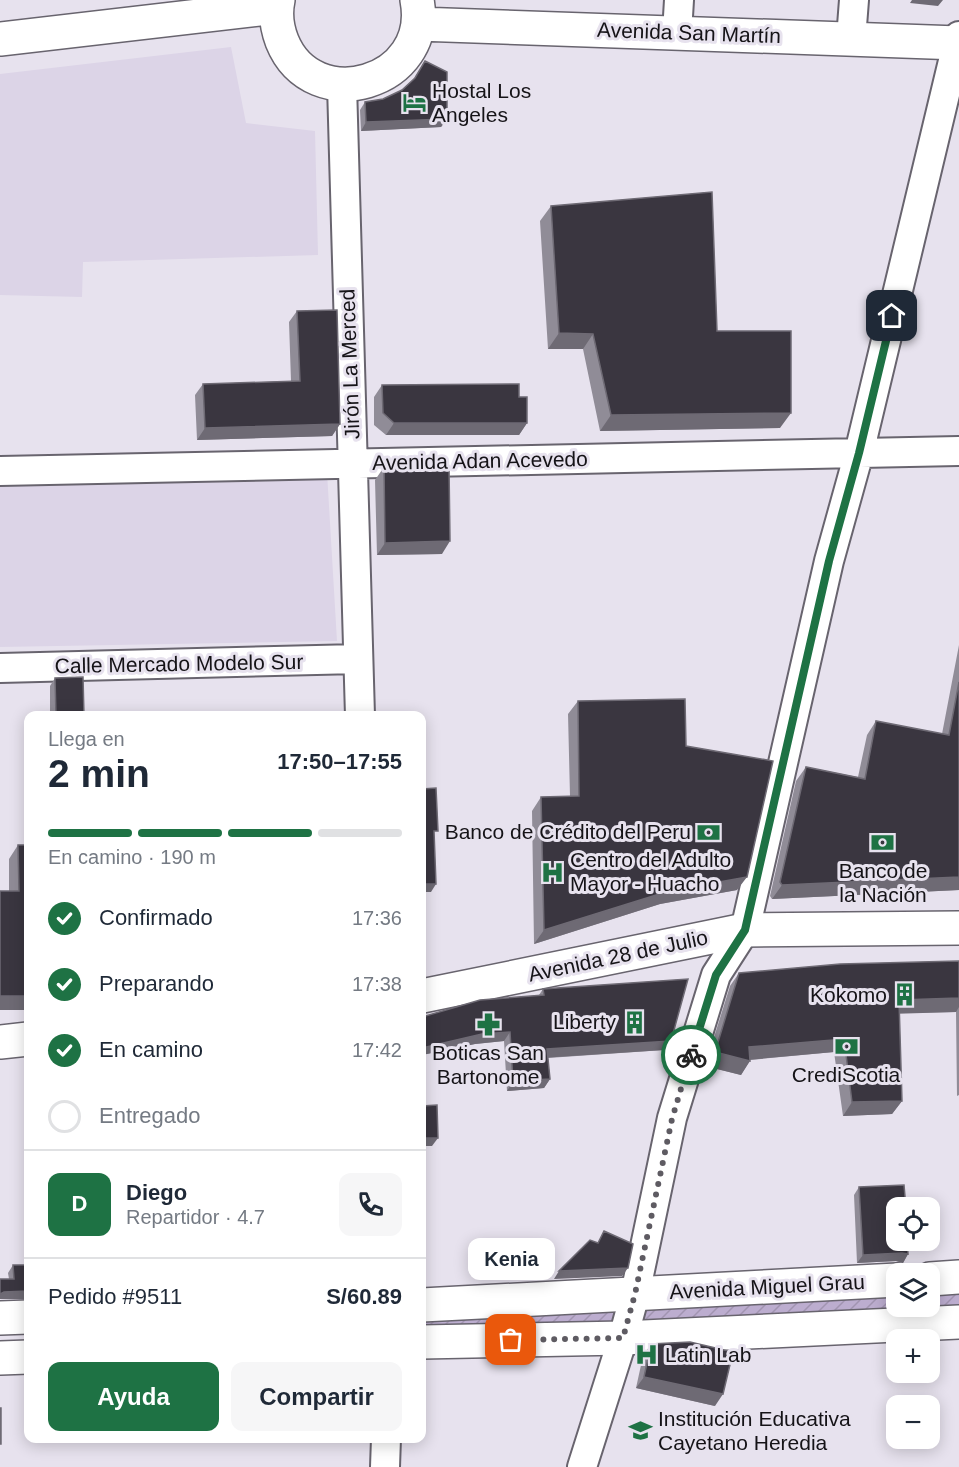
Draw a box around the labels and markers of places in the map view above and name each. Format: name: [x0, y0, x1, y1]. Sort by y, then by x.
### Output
place label: Hostal Los Angeles: [432, 79, 531, 126]
hotel icon: Hostal Los Angeles: [401, 90, 427, 116]
pin: [866, 290, 917, 341]
bank icon: Banco de Crédito del Peru: [696, 819, 722, 845]
place label: Banco de Crédito del Peru: [445, 820, 691, 843]
bank icon: Banco de la Nación: [870, 830, 896, 856]
place label: Centro del Adulto Mayor - Huacho: [570, 848, 731, 895]
hospital icon: Centro del Adulto Mayor - Huacho: [539, 859, 565, 885]
place label: Banco de la Nación: [839, 859, 927, 906]
building icon: Kokomo: [892, 982, 918, 1008]
place label: Kokomo: [810, 983, 887, 1006]
building icon: Liberty: [621, 1009, 647, 1035]
place label: Liberty: [553, 1010, 616, 1033]
pharmacy icon: Boticas San Bartonome: [475, 1012, 501, 1038]
bank icon: CrediScotia: [833, 1034, 859, 1060]
place label: Boticas San Bartonome: [432, 1041, 544, 1088]
place label: CrediScotia: [792, 1063, 901, 1086]
callout: Kenia: [468, 1238, 554, 1280]
pin: [485, 1314, 536, 1365]
hospital icon: Latin Lab: [634, 1342, 660, 1368]
place label: Latin Lab: [665, 1343, 751, 1366]
place label: Institución Educativa Cayetano Heredia: [658, 1407, 851, 1454]
school or university icon: Institución Educativa Cayetano Heredia: [627, 1418, 653, 1444]

